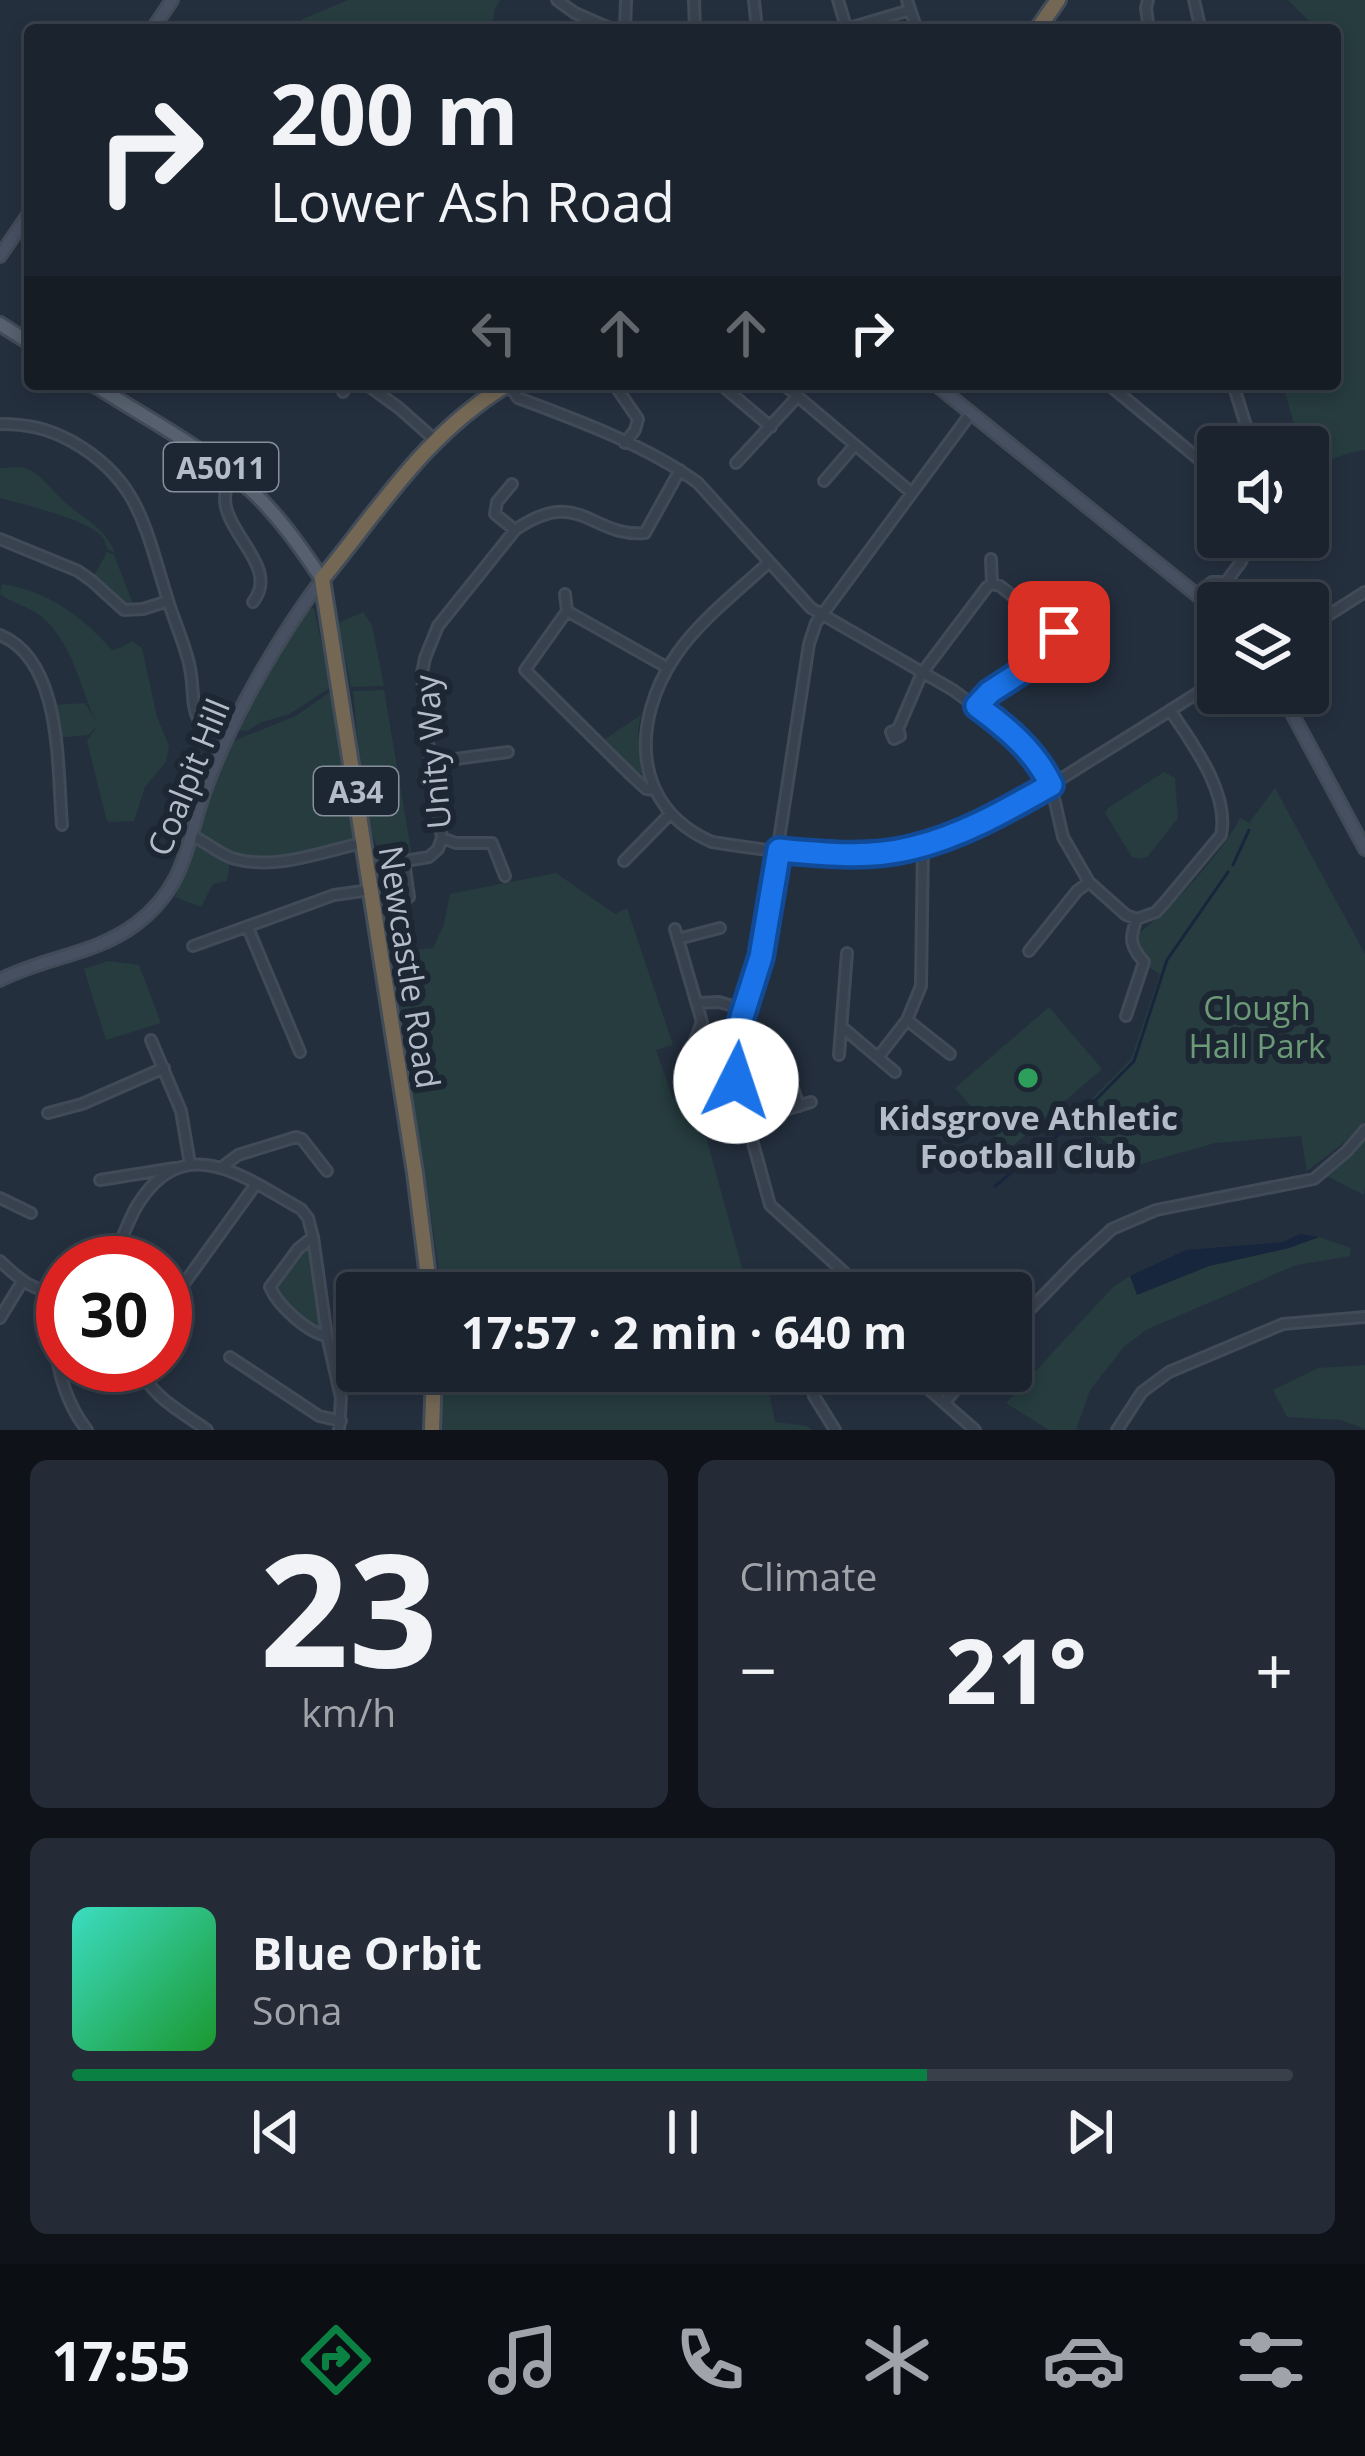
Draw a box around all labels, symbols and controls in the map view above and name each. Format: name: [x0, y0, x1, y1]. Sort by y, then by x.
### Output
text: 200 m: [270, 55, 518, 170]
icon: right: [72, 72, 228, 228]
text: Lower Ash Road: [270, 164, 675, 238]
icon: left: [461, 300, 527, 366]
icon: ahead: [587, 300, 653, 366]
icon: ahead: [713, 300, 779, 366]
icon: right: [839, 300, 905, 366]
map controls: [1197, 426, 1329, 714]
button: sound: [1197, 426, 1329, 558]
road number: A5011: [164, 443, 278, 491]
pin: [1008, 581, 1110, 683]
button: layers: [1197, 582, 1329, 714]
icon: arrive: [1026, 599, 1092, 665]
street label: Unity Way: [403, 672, 461, 831]
street label: Coalpit Hill: [136, 692, 240, 862]
road number: A34: [314, 767, 398, 815]
street label: Newcastle Road: [369, 843, 451, 1091]
park label: Clough Hall Park: [1189, 985, 1326, 1068]
position arrow: [673, 1018, 799, 1144]
marker: Kidsgrove Athletic Football Club: [1015, 1065, 1041, 1091]
place label: Kidsgrove Athletic Football Club: [878, 1095, 1178, 1178]
speed limit sign: 30: [36, 1236, 192, 1392]
text: 17:57 · 2 min · 640 m: [461, 1301, 907, 1362]
text: 23: [260, 1500, 438, 1713]
text: Climate: [740, 1549, 877, 1602]
text: 21°: [946, 1608, 1087, 1730]
text: −: [740, 1624, 777, 1714]
text: +: [1255, 1624, 1293, 1714]
text: km/h: [301, 1685, 396, 1738]
text: Blue Orbit: [252, 1922, 482, 1983]
text: Sona: [252, 1983, 342, 2036]
icon: previous: [243, 2099, 309, 2165]
icon: pause: [650, 2099, 716, 2165]
icon: next: [1057, 2099, 1123, 2165]
icon: directions: [294, 2318, 378, 2402]
icon: music: [481, 2318, 565, 2402]
icon: phone: [668, 2318, 752, 2402]
icon: climate: [855, 2318, 939, 2402]
icon: car: [1042, 2318, 1126, 2402]
icon: filters: [1229, 2318, 1313, 2402]
text: 17:55: [52, 2323, 190, 2397]

